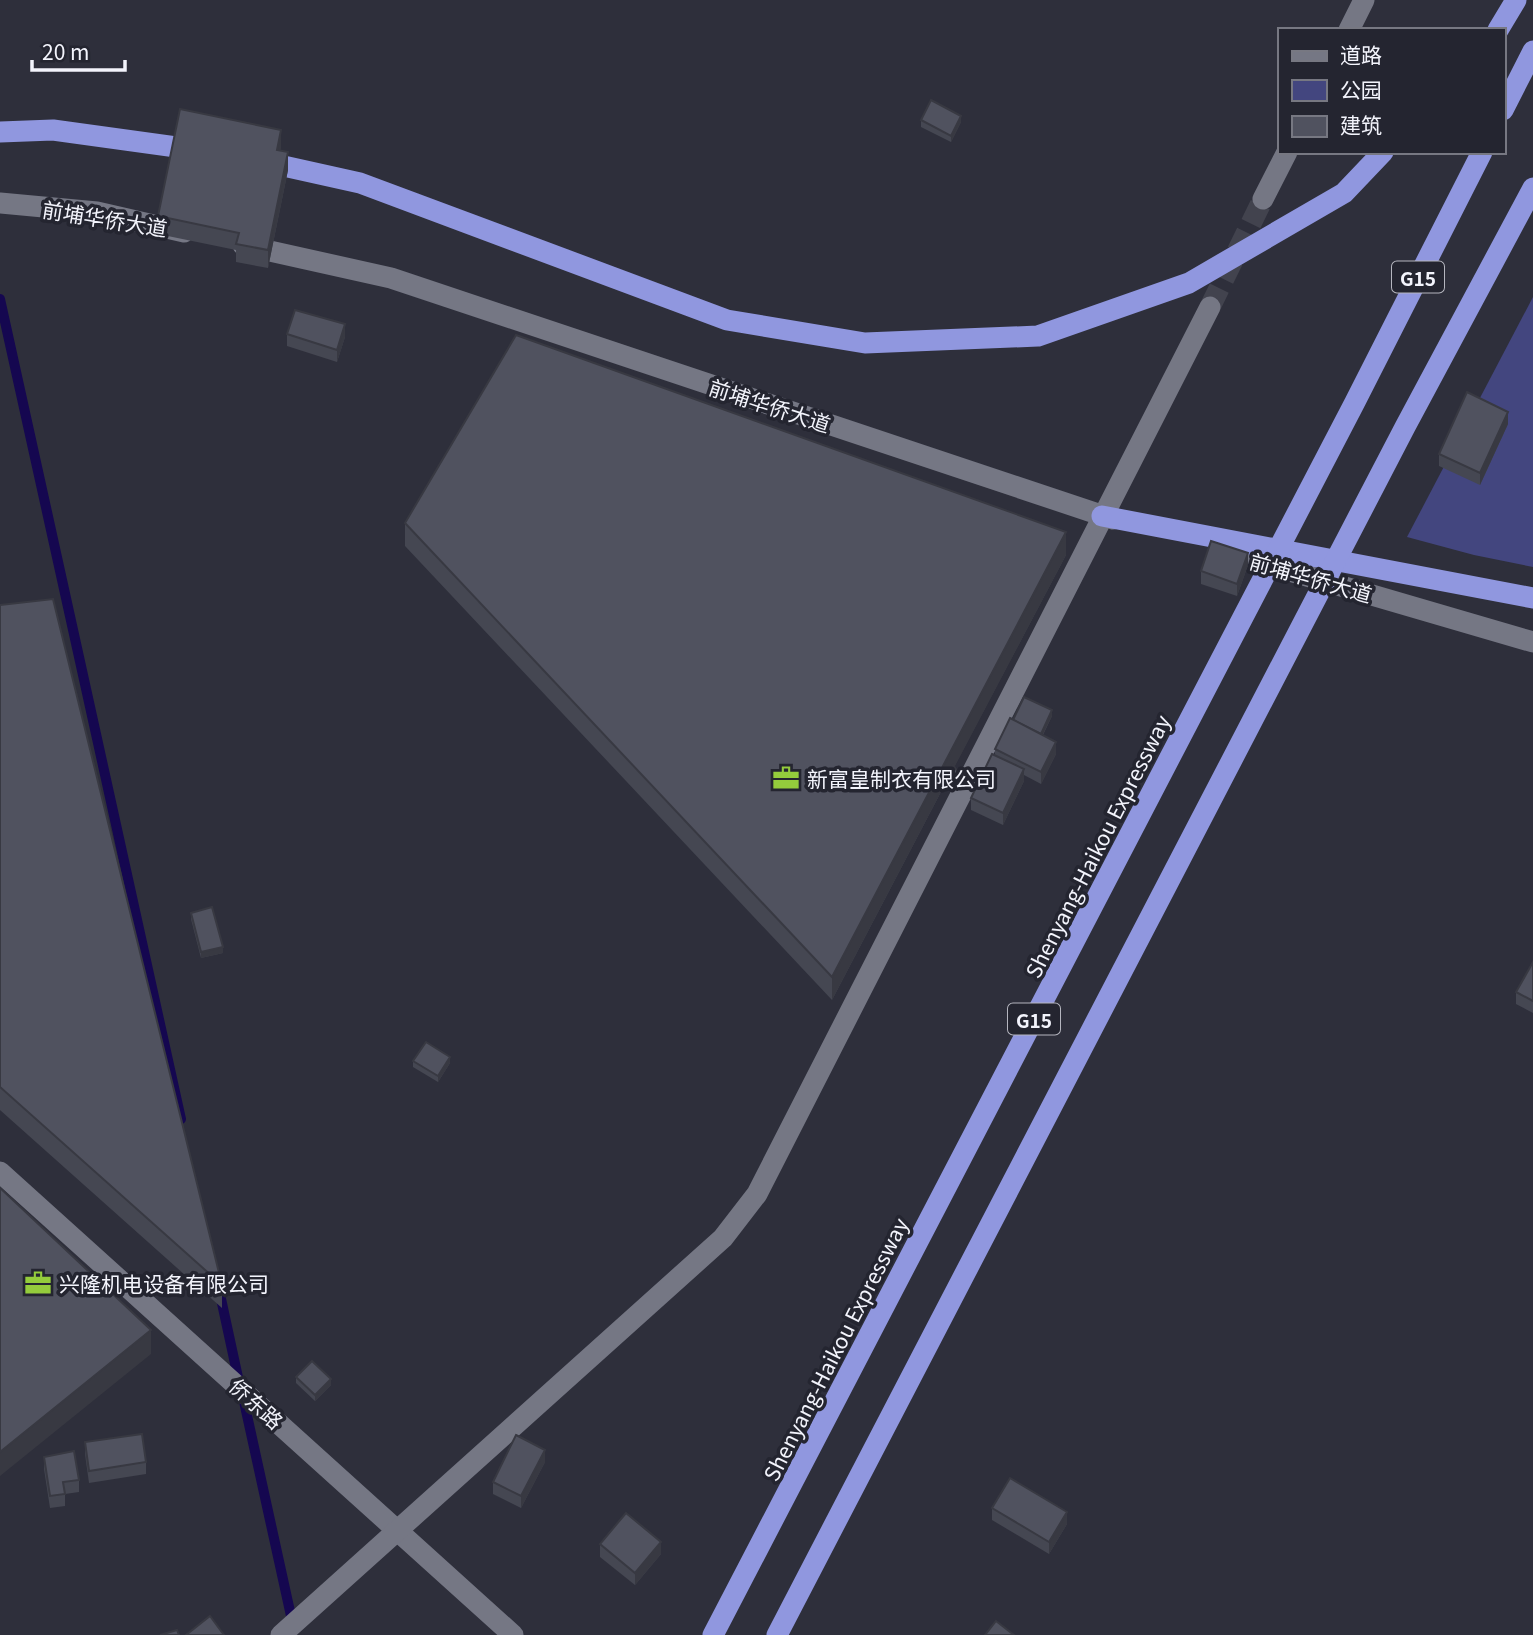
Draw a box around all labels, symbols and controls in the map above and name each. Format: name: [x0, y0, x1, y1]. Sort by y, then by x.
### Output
scale bar: [32, 28, 124, 72]
legend: [1278, 28, 1505, 154]
text: 20 m: [42, 36, 89, 66]
text: 道路: [1340, 39, 1382, 69]
text: 公园: [1340, 74, 1382, 104]
text: 建筑: [1340, 109, 1382, 139]
street label: 前埔华侨大道: [40, 193, 170, 243]
road number: G15: [1392, 262, 1444, 292]
street label: 前埔华侨大道: [705, 371, 835, 439]
street label: 前埔华侨大道: [1246, 545, 1376, 609]
street label: Shenyang-Haikou Expressway: [1017, 709, 1177, 983]
office icon: 新富皇制衣有限公司: [771, 763, 801, 793]
place label: 新富皇制衣有限公司: [807, 763, 996, 793]
road number: G15: [1008, 1004, 1060, 1035]
street label: Shenyang-Haikou Expressway: [755, 1212, 915, 1486]
office icon: 兴隆机电设备有限公司: [23, 1268, 53, 1298]
place label: 兴隆机电设备有限公司: [59, 1268, 269, 1298]
street label: 侨东路: [224, 1371, 290, 1435]

